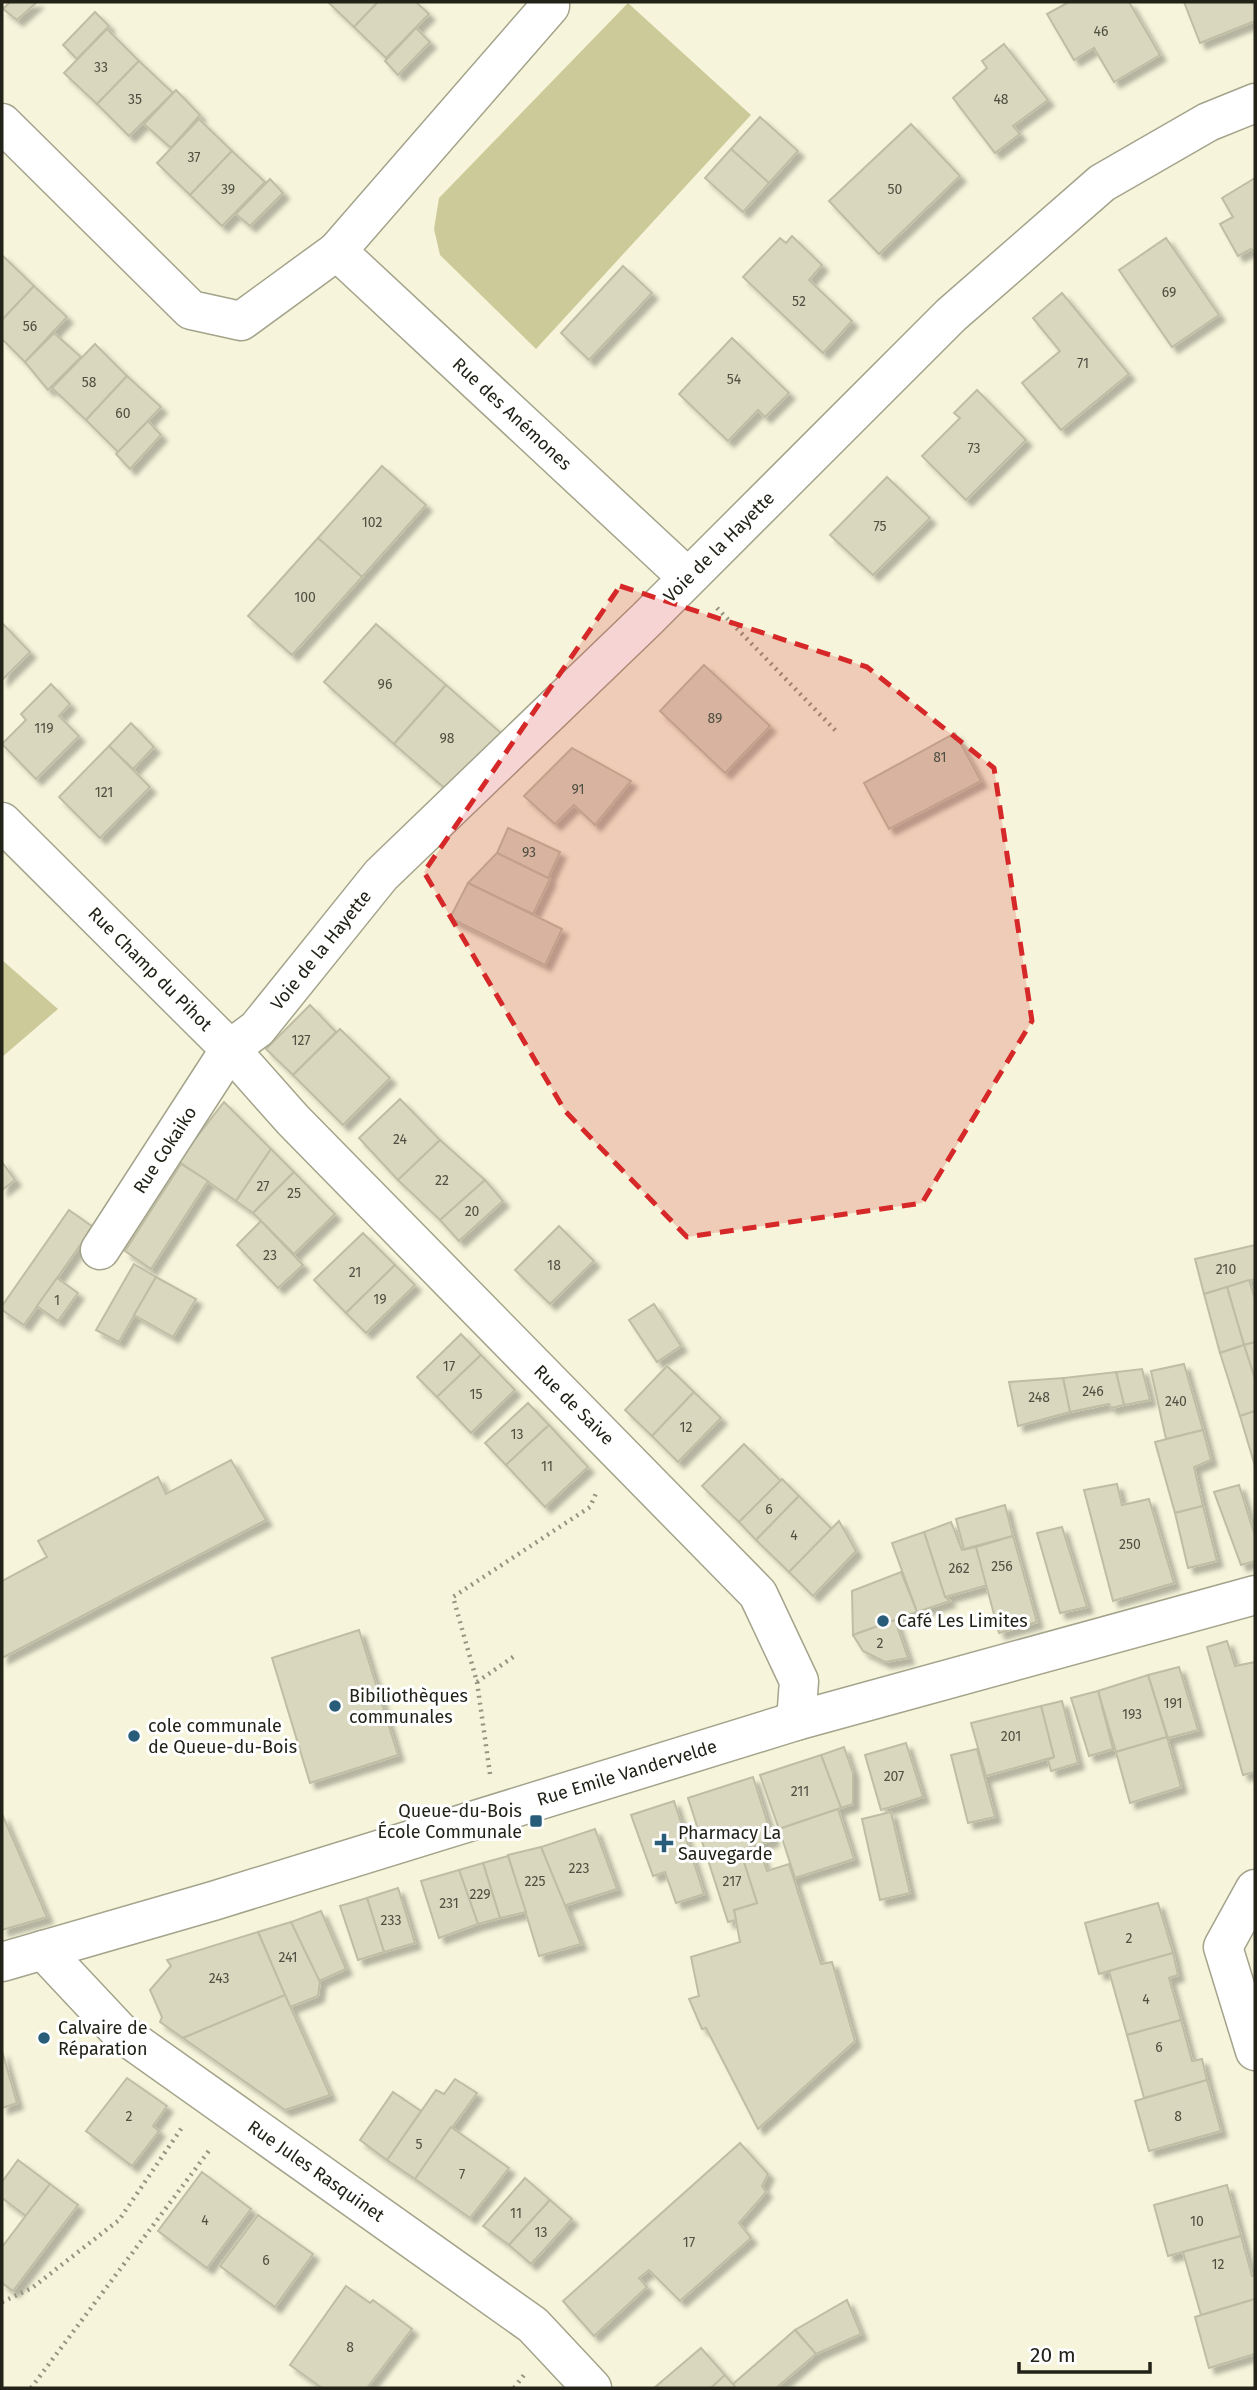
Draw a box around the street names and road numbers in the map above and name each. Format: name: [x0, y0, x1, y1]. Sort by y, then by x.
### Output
street label: Rue des Anémones: [448, 353, 576, 475]
street label: Voie de la Hayette: [659, 487, 779, 607]
street label: Voie de la Hayette: [266, 886, 376, 1014]
street label: Rue Champ du Pihot: [83, 902, 217, 1036]
street label: Rue Cokaiko: [129, 1102, 201, 1198]
street label: Rue de Saive: [529, 1360, 619, 1450]
street label: Rue Emile Vandervelde: [534, 1735, 720, 1811]
street label: Rue Jules Rasquinet: [243, 2116, 389, 2227]

